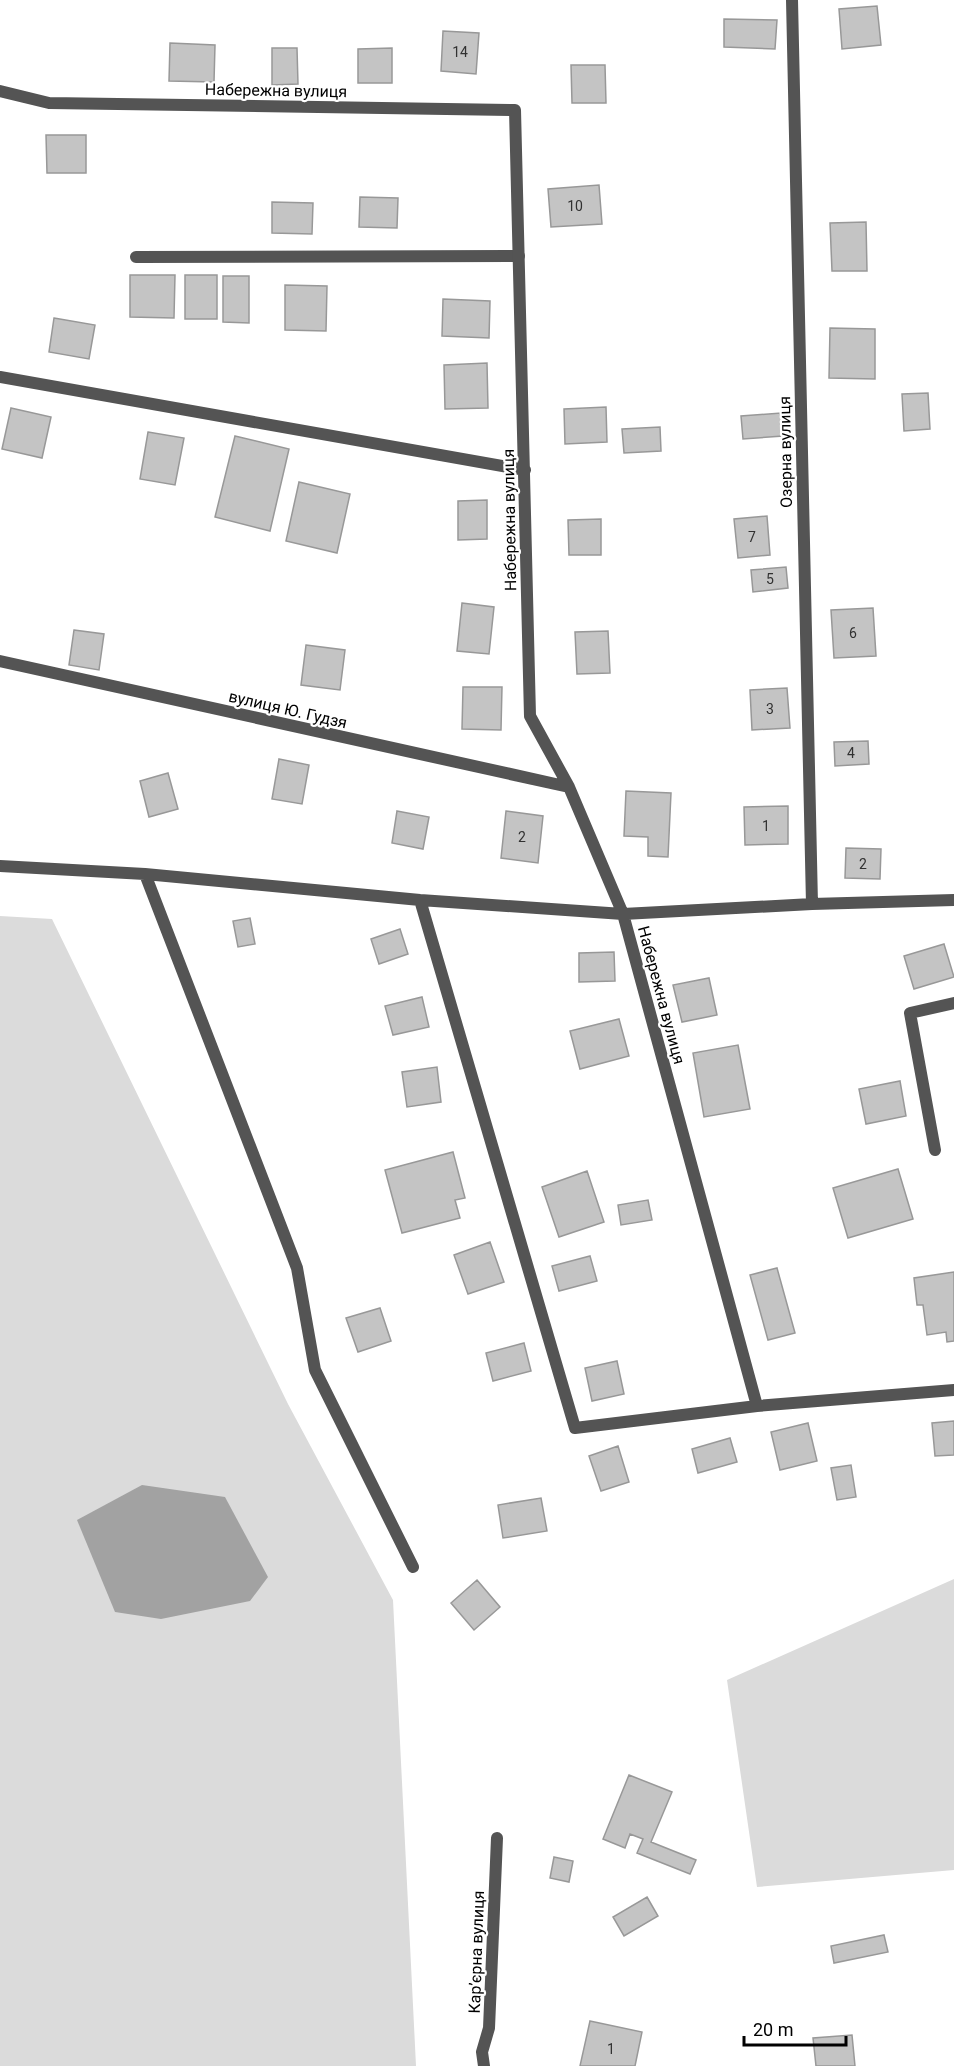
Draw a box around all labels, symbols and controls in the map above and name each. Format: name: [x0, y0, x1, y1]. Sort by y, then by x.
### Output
house number: 14: [452, 44, 468, 60]
street label: Набережна вулиця: [205, 80, 347, 101]
house number: 10: [567, 198, 583, 214]
street label: Озерна вулиця: [775, 396, 796, 508]
street label: Набережна вулиця: [499, 449, 520, 591]
house number: 7: [748, 529, 756, 545]
house number: 5: [766, 571, 774, 587]
house number: 6: [849, 625, 857, 641]
street label: вулиця Ю. Гудзя: [227, 687, 349, 732]
house number: 3: [766, 701, 774, 717]
house number: 4: [847, 745, 855, 761]
house number: 1: [762, 818, 770, 834]
house number: 2: [518, 829, 526, 845]
house number: 2: [859, 856, 867, 872]
street label: Набережна вулиця: [634, 924, 689, 1066]
street label: Карʼєрна вулиця: [465, 1890, 488, 2014]
scale bar: [744, 2009, 846, 2047]
text: 20 m: [753, 2019, 793, 2040]
house number: 1: [607, 2041, 615, 2057]

